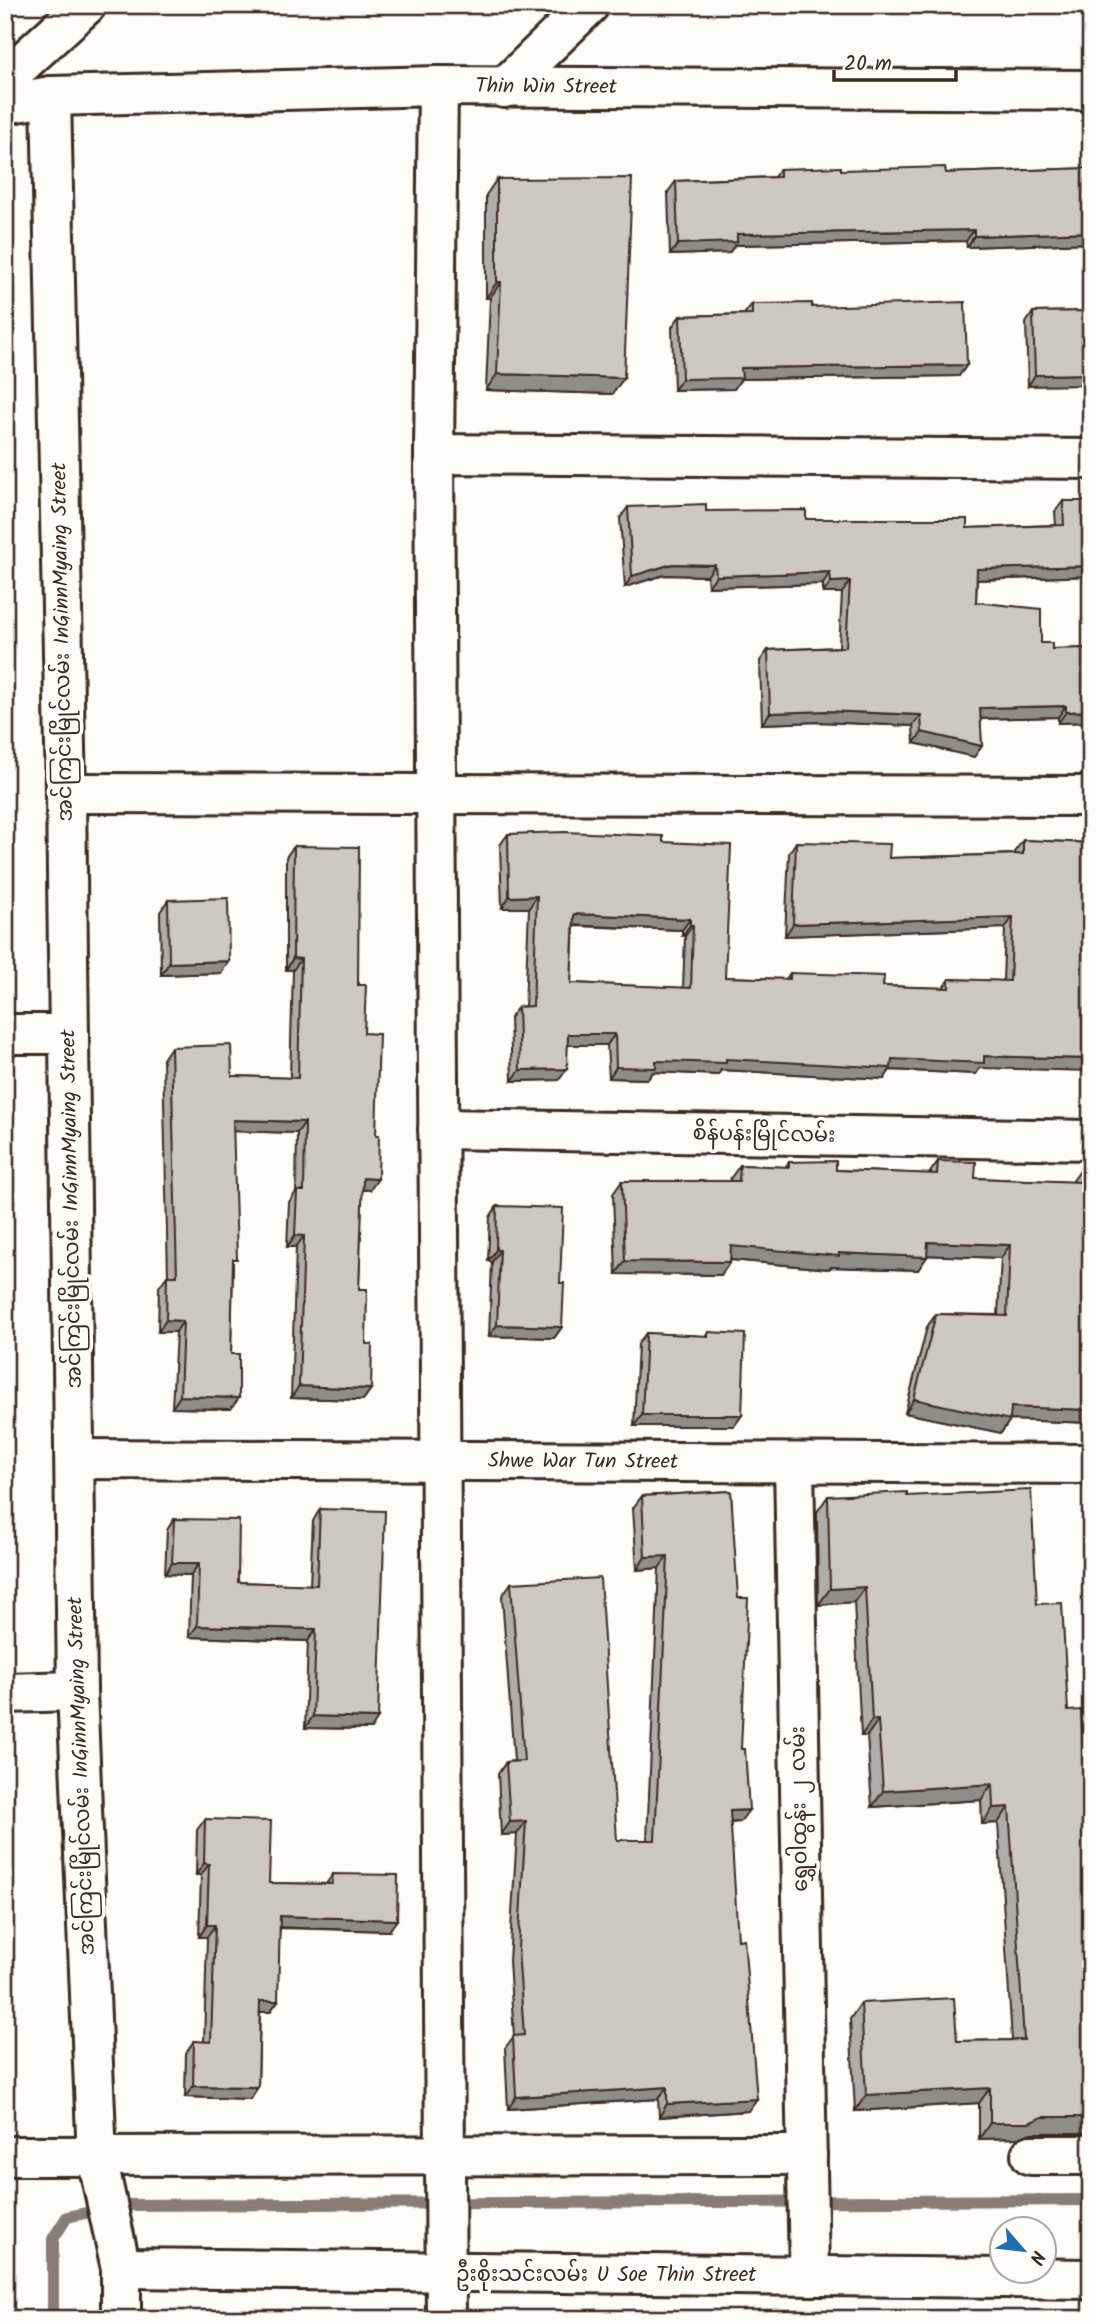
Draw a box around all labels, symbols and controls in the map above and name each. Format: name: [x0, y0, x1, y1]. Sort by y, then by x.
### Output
scale bar: [834, 38, 956, 82]
text: 20 m: [844, 48, 892, 81]
street label: Thin Win Street: [475, 70, 618, 104]
street label: အင်ကြင်းမြိုင်လမ်း InGinnMyaing Street: [42, 461, 83, 822]
street label: အင်ကြင်းမြိုင်လမ်း InGinnMyaing Street: [51, 1028, 92, 1389]
street label: စိန်ပန်းမြိုင်လမ်း: [692, 1116, 836, 1153]
street label: Shwe War Tun Street: [488, 1445, 679, 1478]
street label: အင်ကြင်းမြိုင်လမ်း InGinnMyaing Street: [58, 1595, 105, 1956]
street label: ရွှေ၀ါထွန်း ၂ လမ်း: [781, 1726, 818, 1892]
north arrow: [988, 2216, 1058, 2286]
text: N: [1020, 2245, 1052, 2269]
street label: ဦးစိုးသင်းလမ်း U Soe Thin Street: [456, 2258, 757, 2292]

